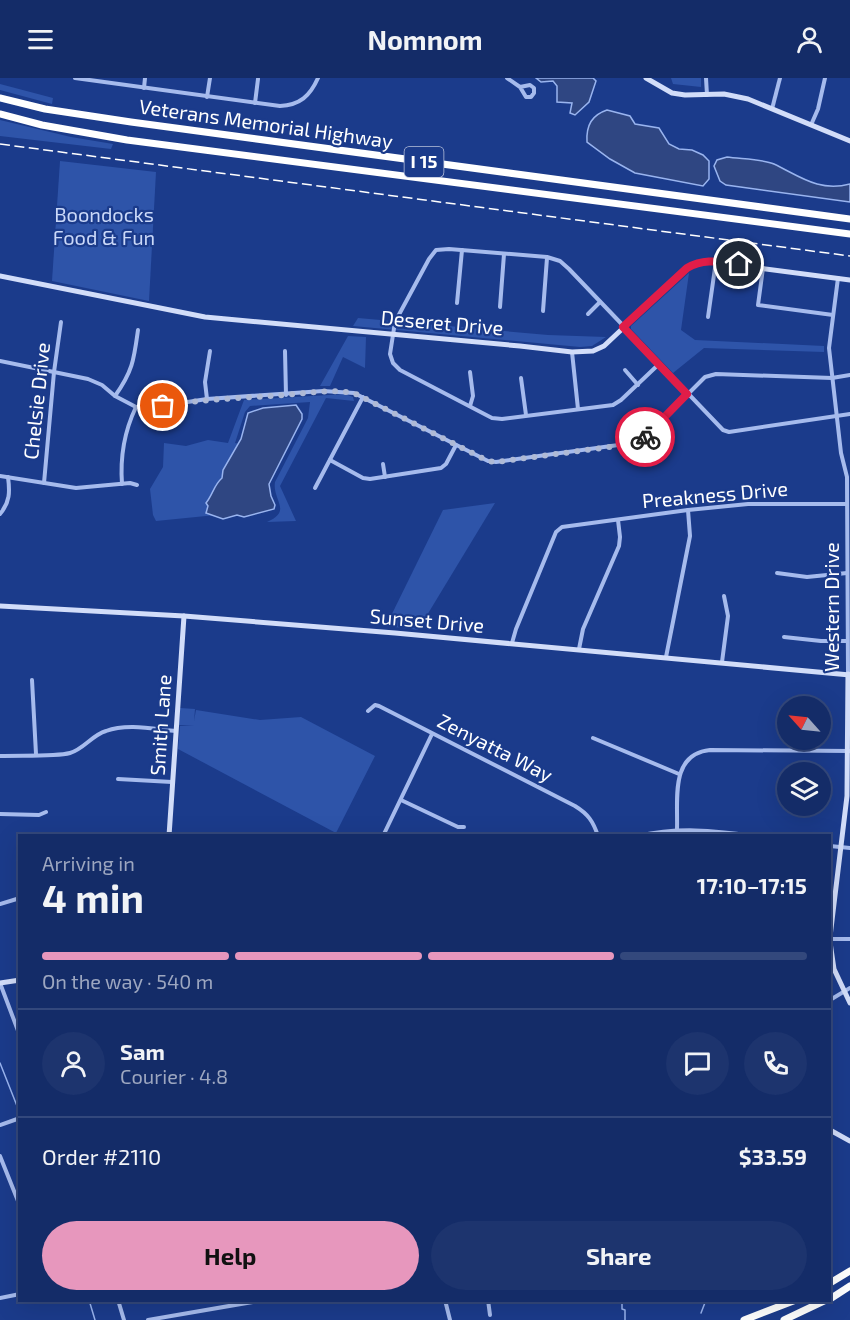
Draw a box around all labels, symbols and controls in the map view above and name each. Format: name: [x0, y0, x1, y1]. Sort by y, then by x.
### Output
icon: menu: [24, 23, 57, 56]
text: Nomnom: [367, 23, 483, 55]
icon: person: [793, 23, 826, 56]
street label: Veterans Memorial Highway: [138, 93, 395, 153]
road number: I 15: [404, 147, 444, 177]
park label: Boondocks Food & Fun: [53, 202, 155, 249]
pin: [713, 238, 764, 289]
icon: home: [722, 247, 755, 280]
street label: Deseret Drive: [380, 305, 504, 339]
street label: Chelsie Drive: [18, 341, 54, 461]
pin: [137, 380, 188, 431]
icon: bag: [146, 389, 179, 422]
courier: [615, 407, 675, 467]
icon: bike: [629, 421, 662, 454]
street label: Preakness Drive: [641, 476, 789, 512]
street label: Western Drive: [819, 542, 843, 672]
street label: Sunset Drive: [369, 603, 485, 637]
street label: Smith Lane: [145, 674, 175, 776]
north arrow: [777, 696, 831, 750]
map controls: [777, 696, 831, 816]
street label: Zenyatta Way: [434, 708, 557, 787]
button: layers: [777, 762, 831, 816]
text: Arriving in: [42, 851, 135, 875]
text: 17:10–17:15: [697, 872, 807, 898]
text: 4 min: [42, 874, 144, 921]
text: On the way · 540 m: [42, 969, 213, 993]
button: person: [42, 1032, 105, 1095]
button: chat: [666, 1032, 729, 1095]
button: phone: [744, 1032, 807, 1095]
text: Sam: [120, 1038, 165, 1064]
text: Courier · 4.8: [120, 1064, 228, 1088]
text: Order #2110: [42, 1143, 161, 1169]
text: $33.59: [739, 1143, 807, 1169]
button: Help: [42, 1221, 419, 1290]
button: Share: [431, 1221, 807, 1290]

